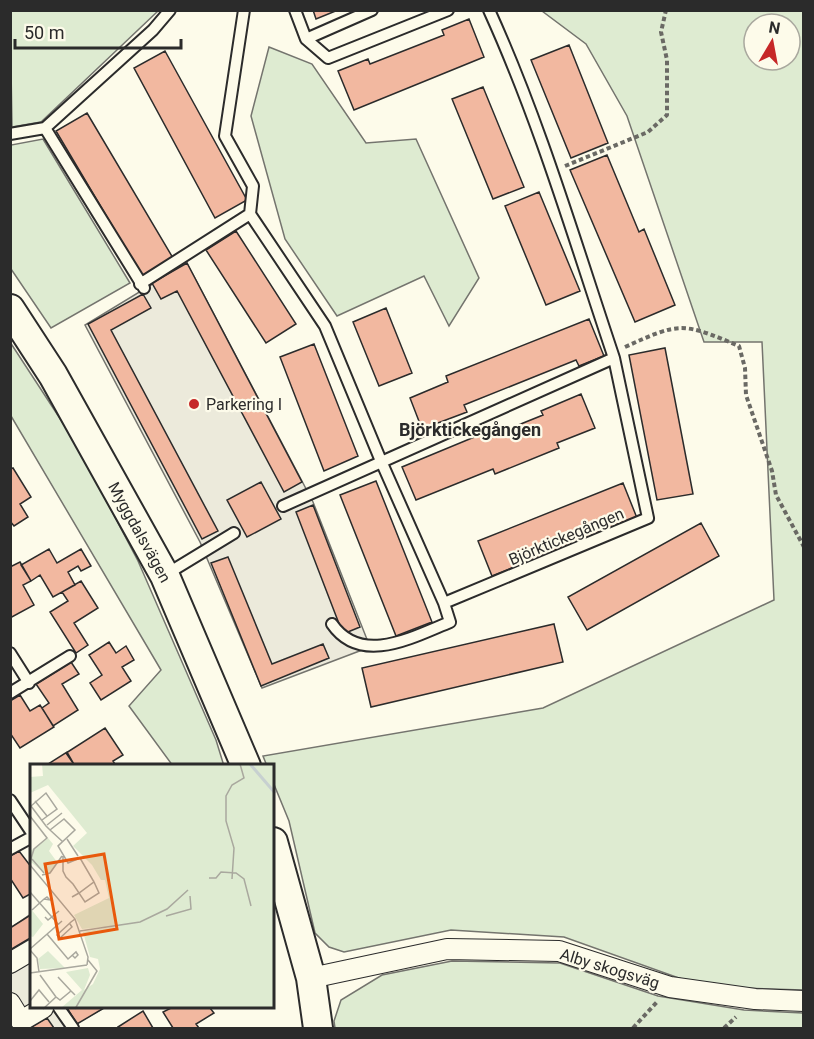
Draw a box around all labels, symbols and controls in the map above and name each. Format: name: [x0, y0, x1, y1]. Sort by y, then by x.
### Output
scale bar: [15, 12, 182, 50]
north arrow: [742, 12, 802, 72]
text: N: [767, 17, 782, 38]
text: 50 m: [24, 22, 64, 43]
place label: Parkering I: [206, 395, 282, 414]
marker: Parkering I: [187, 397, 201, 411]
district label: Björktickegången: [399, 419, 541, 440]
street label: Myggdalsvägen: [104, 479, 175, 586]
street label: Björktickegången: [506, 504, 627, 569]
inset map: [30, 764, 274, 1009]
street label: Alby skogsväg: [558, 944, 662, 993]

